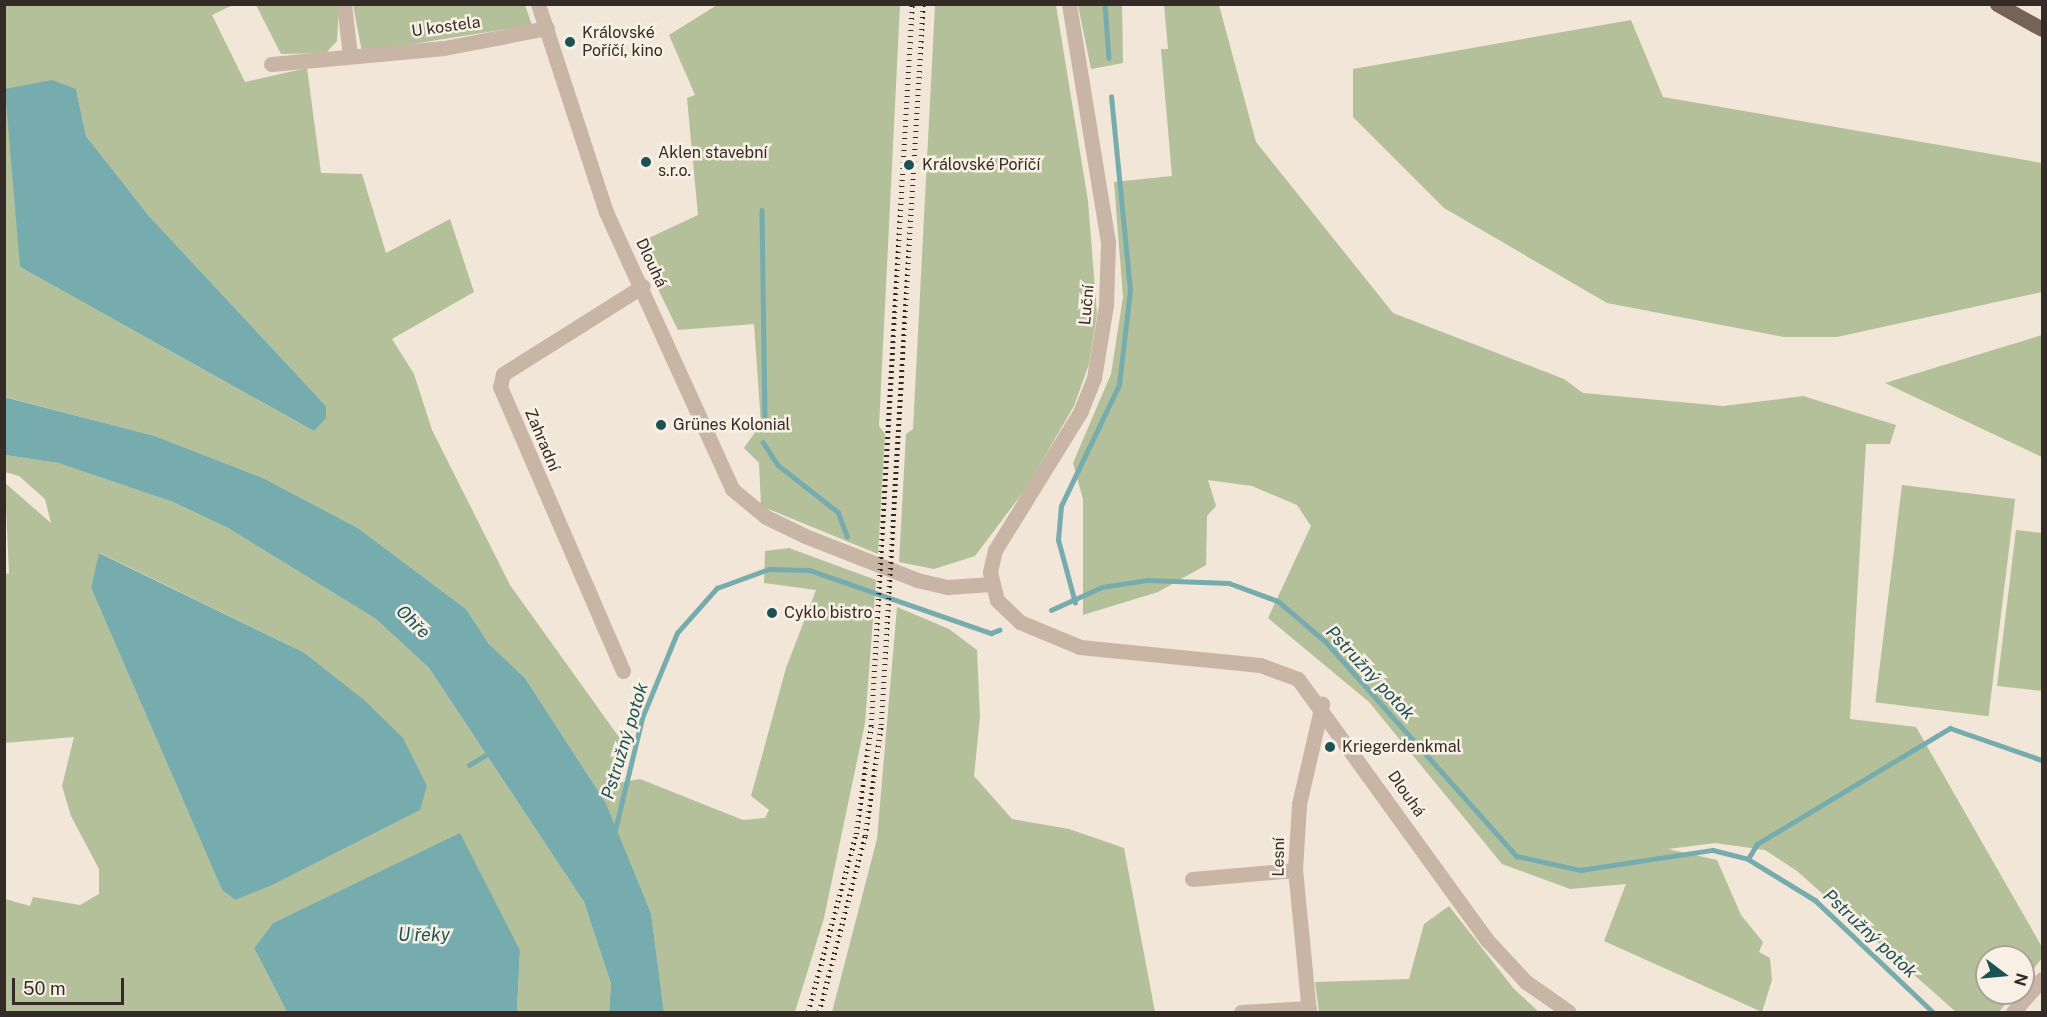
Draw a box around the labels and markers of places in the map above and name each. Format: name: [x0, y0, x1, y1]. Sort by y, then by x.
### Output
place label: Královské Poříčí, kino: [582, 23, 663, 61]
marker: Královské Poříčí, kino: [563, 35, 577, 49]
place label: Aklen stavební s.r.o.: [658, 143, 767, 181]
marker: Aklen stavební s.r.o.: [639, 155, 653, 169]
place label: Královské Poříčí: [922, 155, 1040, 175]
marker: Královské Poříčí: [900, 156, 918, 174]
place label: Grünes Kolonial: [673, 415, 790, 435]
marker: Grünes Kolonial: [654, 418, 668, 432]
place label: Cyklo bistro: [784, 603, 873, 623]
marker: Cyklo bistro: [765, 606, 779, 620]
place label: Kriegerdenkmal: [1342, 737, 1461, 757]
marker: Kriegerdenkmal: [1323, 740, 1337, 754]

